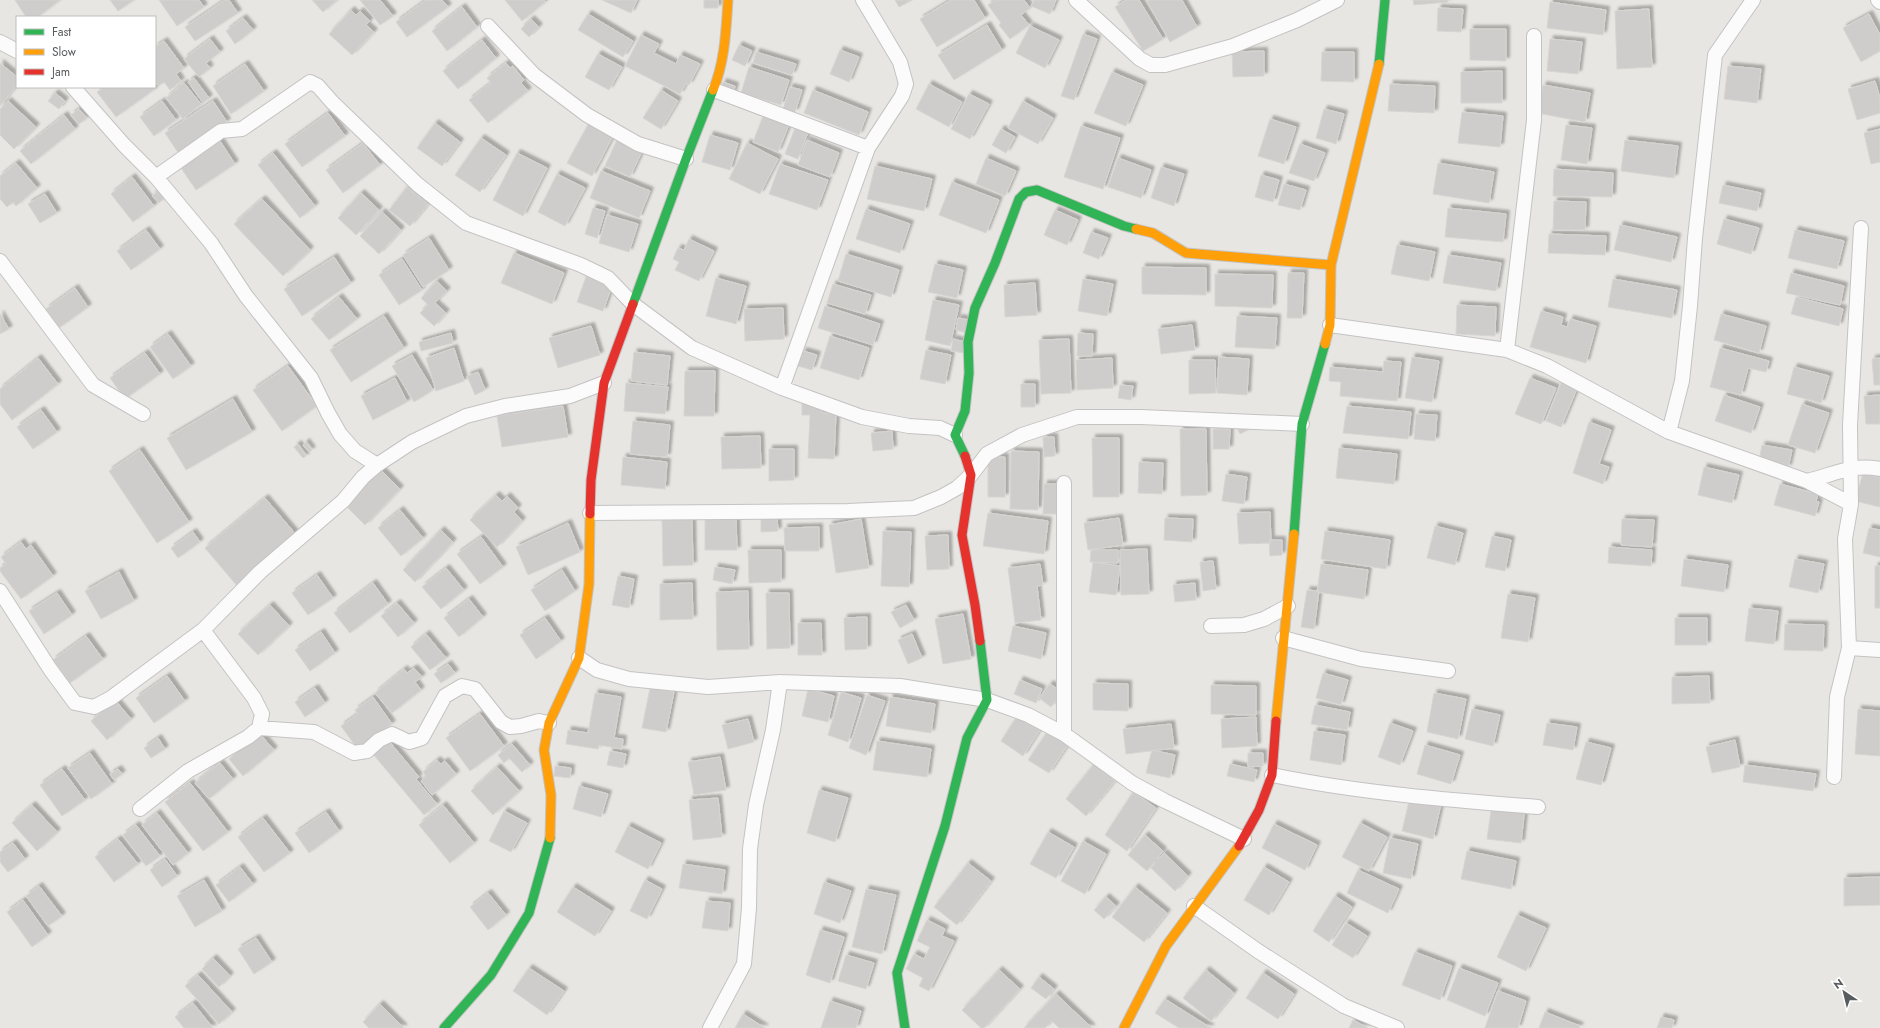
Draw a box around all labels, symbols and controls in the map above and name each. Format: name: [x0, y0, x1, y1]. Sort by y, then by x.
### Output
legend: [16, 16, 156, 88]
text: Fast: [52, 23, 71, 41]
text: Slow: [52, 43, 77, 61]
text: Jam: [50, 63, 70, 81]
north arrow: [1824, 972, 1864, 1012]
text: N: [1830, 975, 1846, 993]

